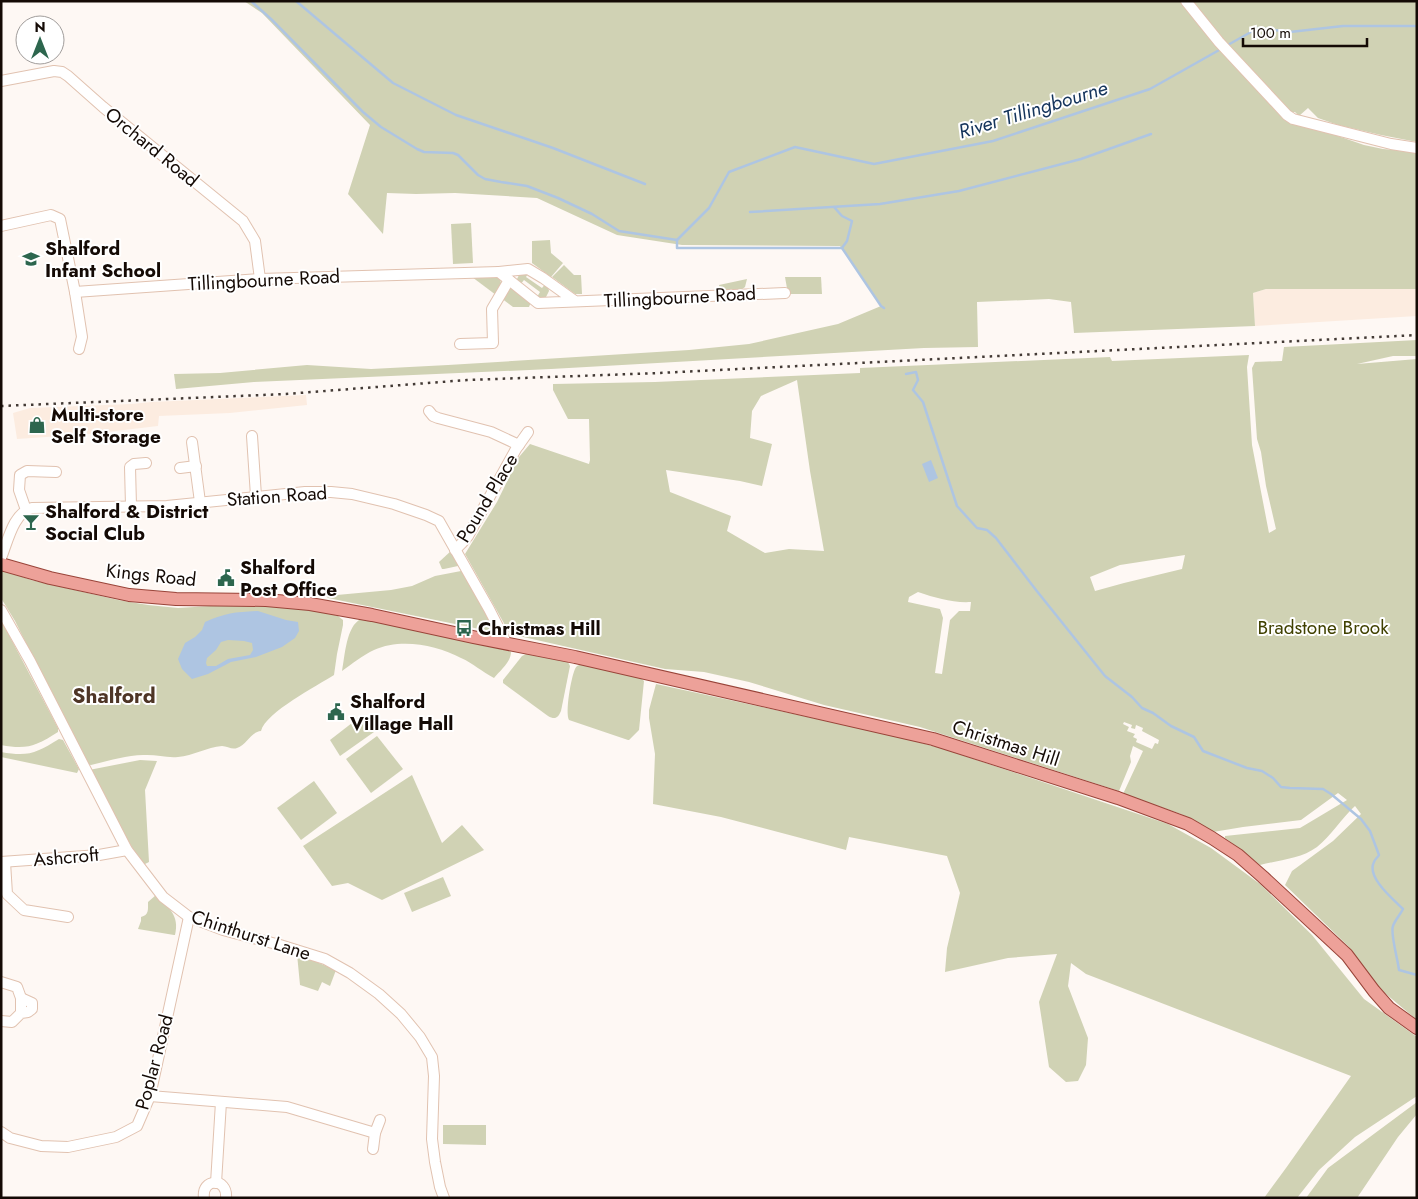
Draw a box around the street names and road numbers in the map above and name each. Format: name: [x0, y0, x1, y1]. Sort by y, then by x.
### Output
street label: Orchard Road: [99, 101, 205, 193]
street label: Tillingbourne Road: [187, 263, 341, 297]
street label: Tillingbourne Road: [603, 280, 757, 314]
street label: Pound Place: [450, 448, 524, 548]
street label: Station Road: [226, 479, 328, 513]
street label: Kings Road: [104, 557, 198, 593]
street label: Christmas Hill: [949, 713, 1063, 773]
street label: Ashcroft: [32, 841, 100, 873]
street label: Chinthurst Lane: [188, 903, 314, 967]
street label: Poplar Road: [128, 1011, 180, 1113]

